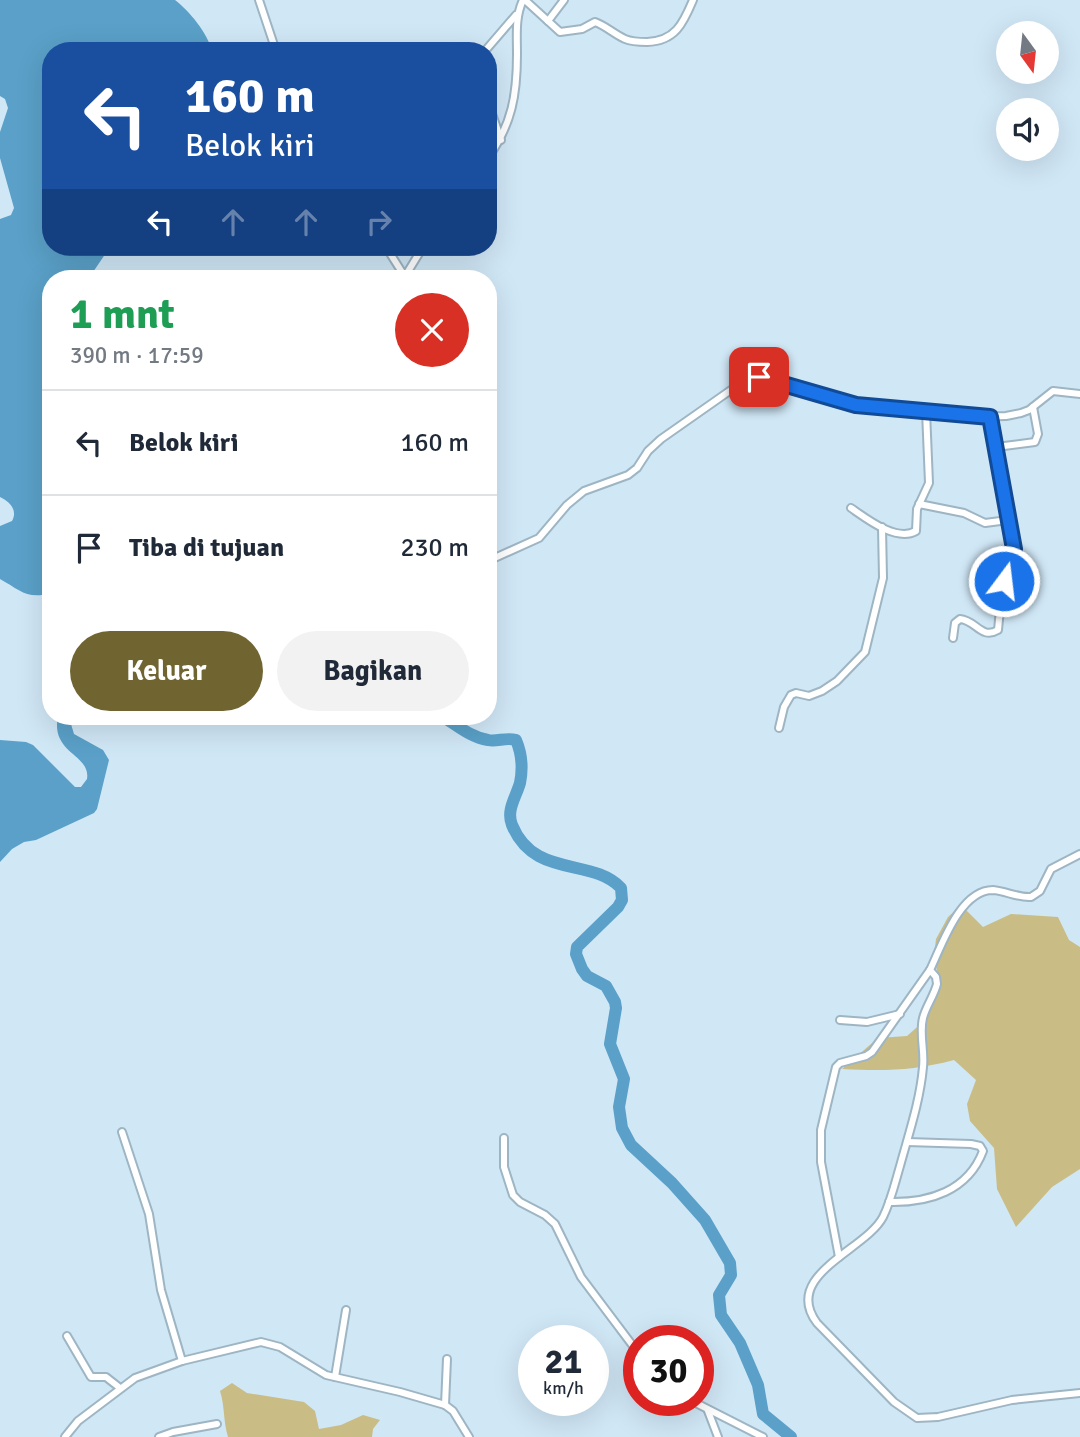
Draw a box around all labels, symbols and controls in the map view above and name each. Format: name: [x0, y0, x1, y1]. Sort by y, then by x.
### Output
north arrow: [996, 21, 1059, 84]
map controls: [996, 21, 1059, 161]
text: 160 m: [185, 66, 315, 126]
icon: left: [70, 70, 161, 161]
button: sound: [996, 98, 1059, 161]
text: Belok kiri: [185, 126, 315, 165]
icon: left: [141, 203, 179, 241]
icon: ahead: [214, 203, 252, 241]
icon: ahead: [287, 203, 325, 241]
icon: right: [360, 203, 398, 241]
text: 1 mnt: [70, 289, 175, 340]
button: close: [395, 293, 469, 367]
text: 390 m · 17:59: [70, 341, 204, 370]
pin: [729, 347, 789, 407]
icon: arrive: [740, 358, 778, 396]
icon: left: [70, 424, 108, 462]
text: Belok kiri: [129, 427, 238, 459]
text: 160 m: [400, 427, 469, 459]
icon: arrive: [70, 529, 108, 567]
text: Tiba di tujuan: [129, 532, 284, 564]
text: 230 m: [400, 532, 469, 564]
position arrow: [967, 544, 1041, 618]
button: Keluar: [70, 631, 263, 711]
button: Bagikan: [277, 631, 469, 711]
speed limit sign: 30: [623, 1325, 714, 1416]
text: 21: [545, 1340, 582, 1383]
text: km/h: [543, 1377, 584, 1399]

